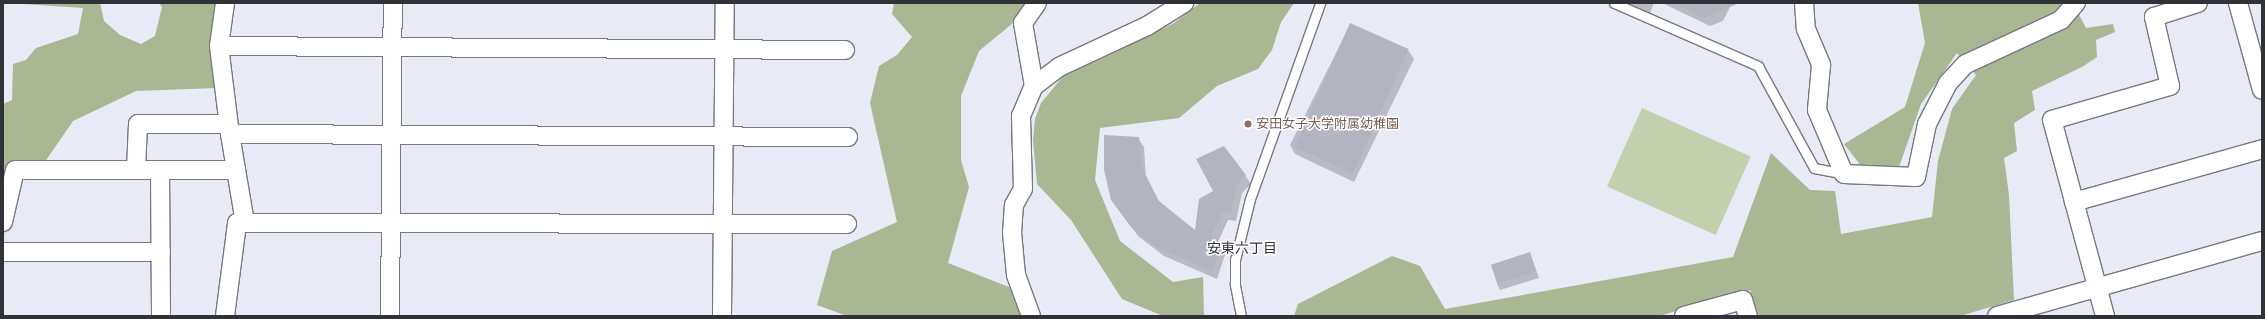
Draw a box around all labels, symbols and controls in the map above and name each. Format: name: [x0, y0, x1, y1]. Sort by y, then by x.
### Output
place label: 安田女子大学附属幼稚園: [1256, 116, 1399, 132]
marker: 安田女子大学附属幼稚園: [1243, 119, 1253, 129]
district label: 安東六丁目: [1207, 240, 1277, 256]

